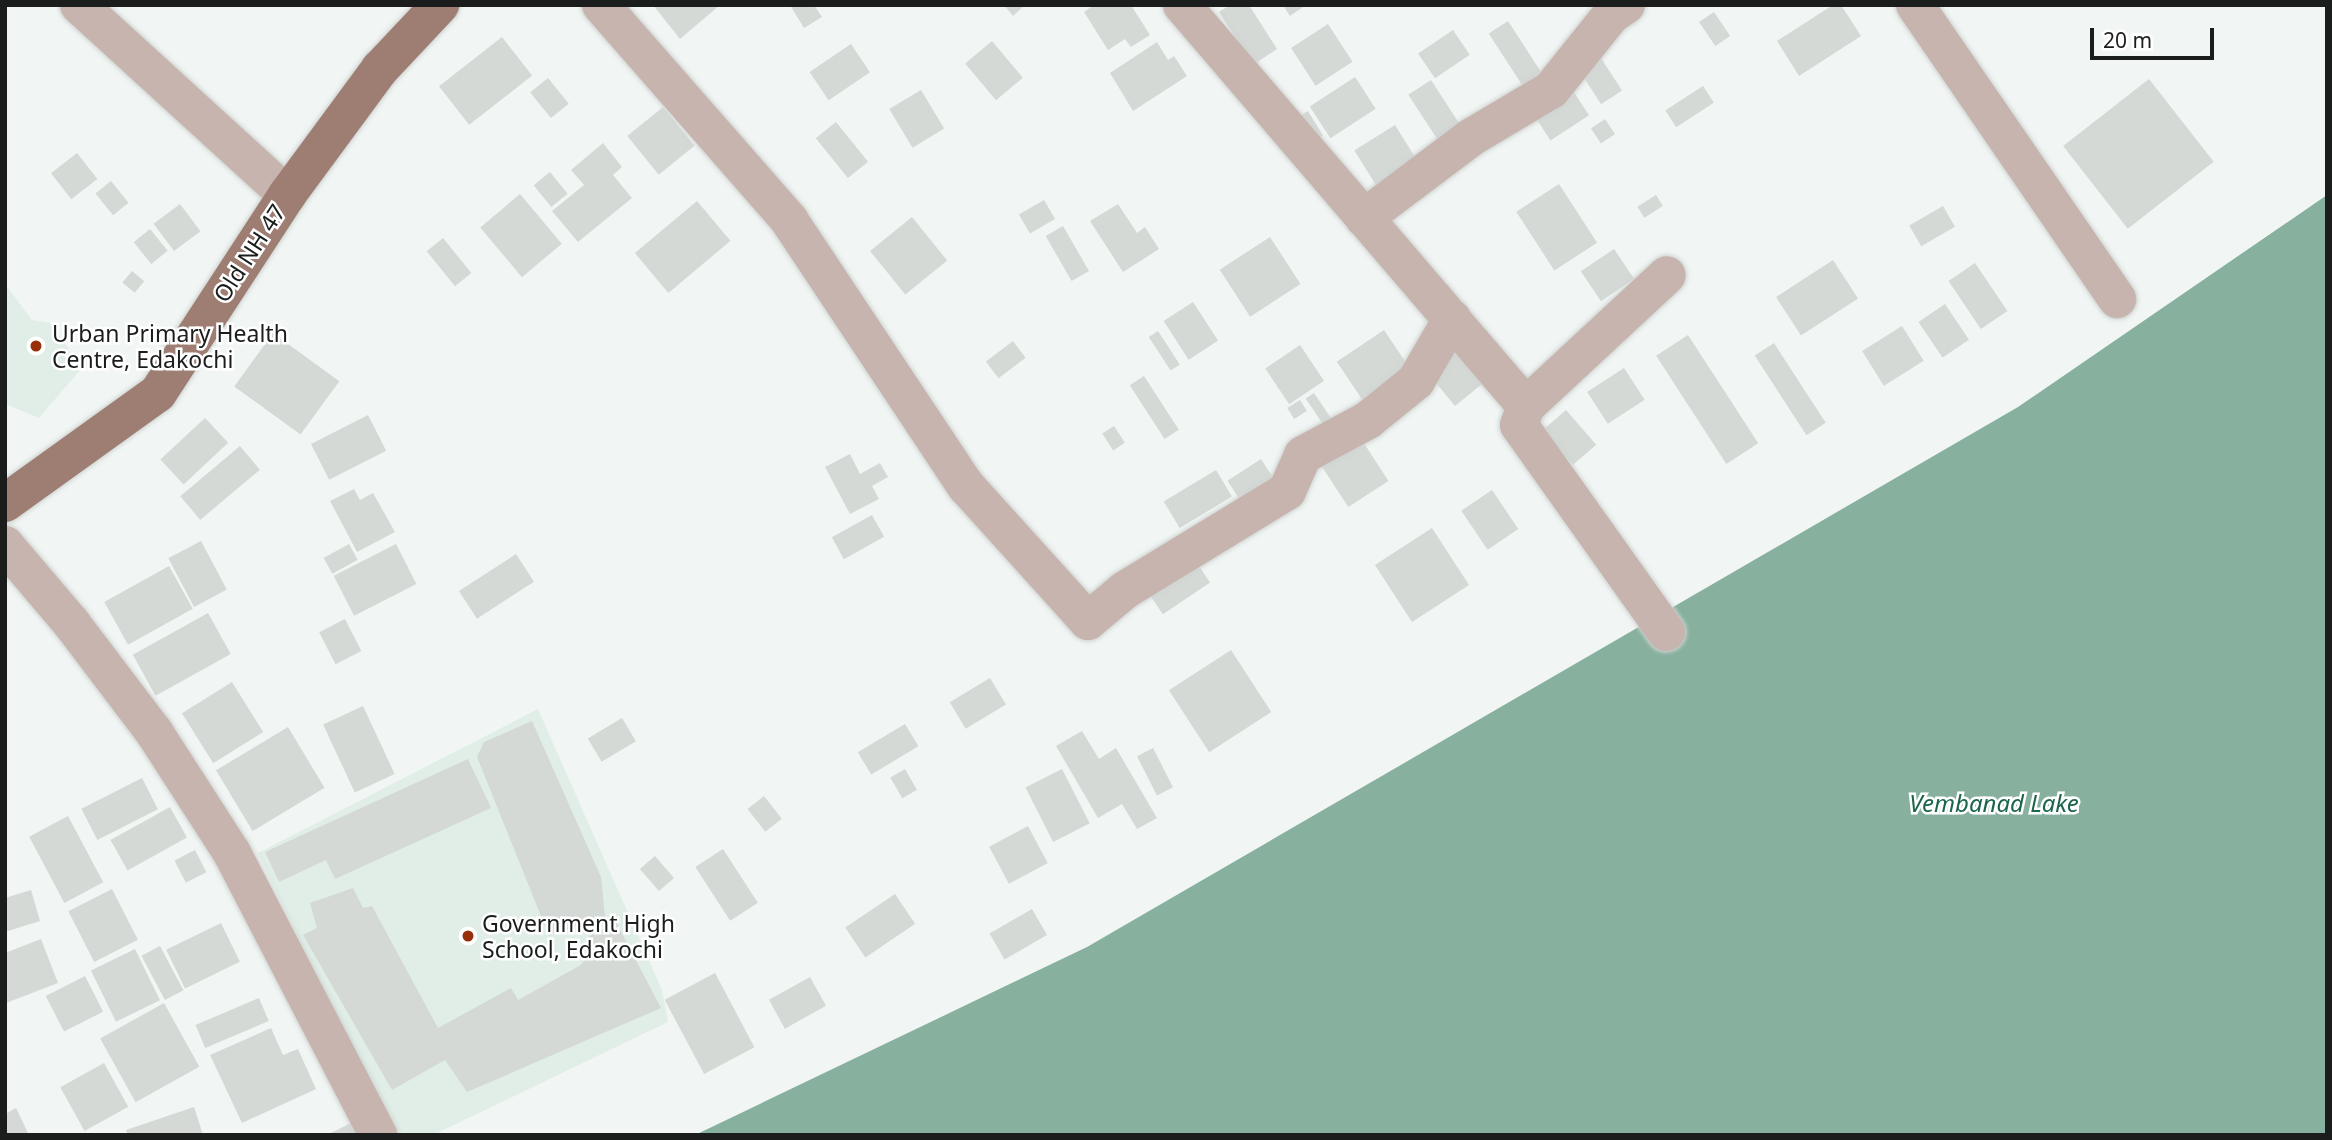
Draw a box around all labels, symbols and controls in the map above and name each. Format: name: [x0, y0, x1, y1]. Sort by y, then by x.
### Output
scale bar: [2094, 14, 2218, 58]
text: 20 m: [2103, 26, 2152, 54]
street label: Old NH 47: [207, 199, 291, 307]
place label: Urban Primary Health Centre, Edakochi: [52, 319, 288, 373]
marker: Urban Primary Health Centre, Edakochi: [26, 336, 46, 356]
water label: Vembanad Lake: [1909, 789, 2079, 817]
place label: Government High School, Edakochi: [482, 909, 675, 963]
marker: Government High School, Edakochi: [460, 928, 476, 944]

